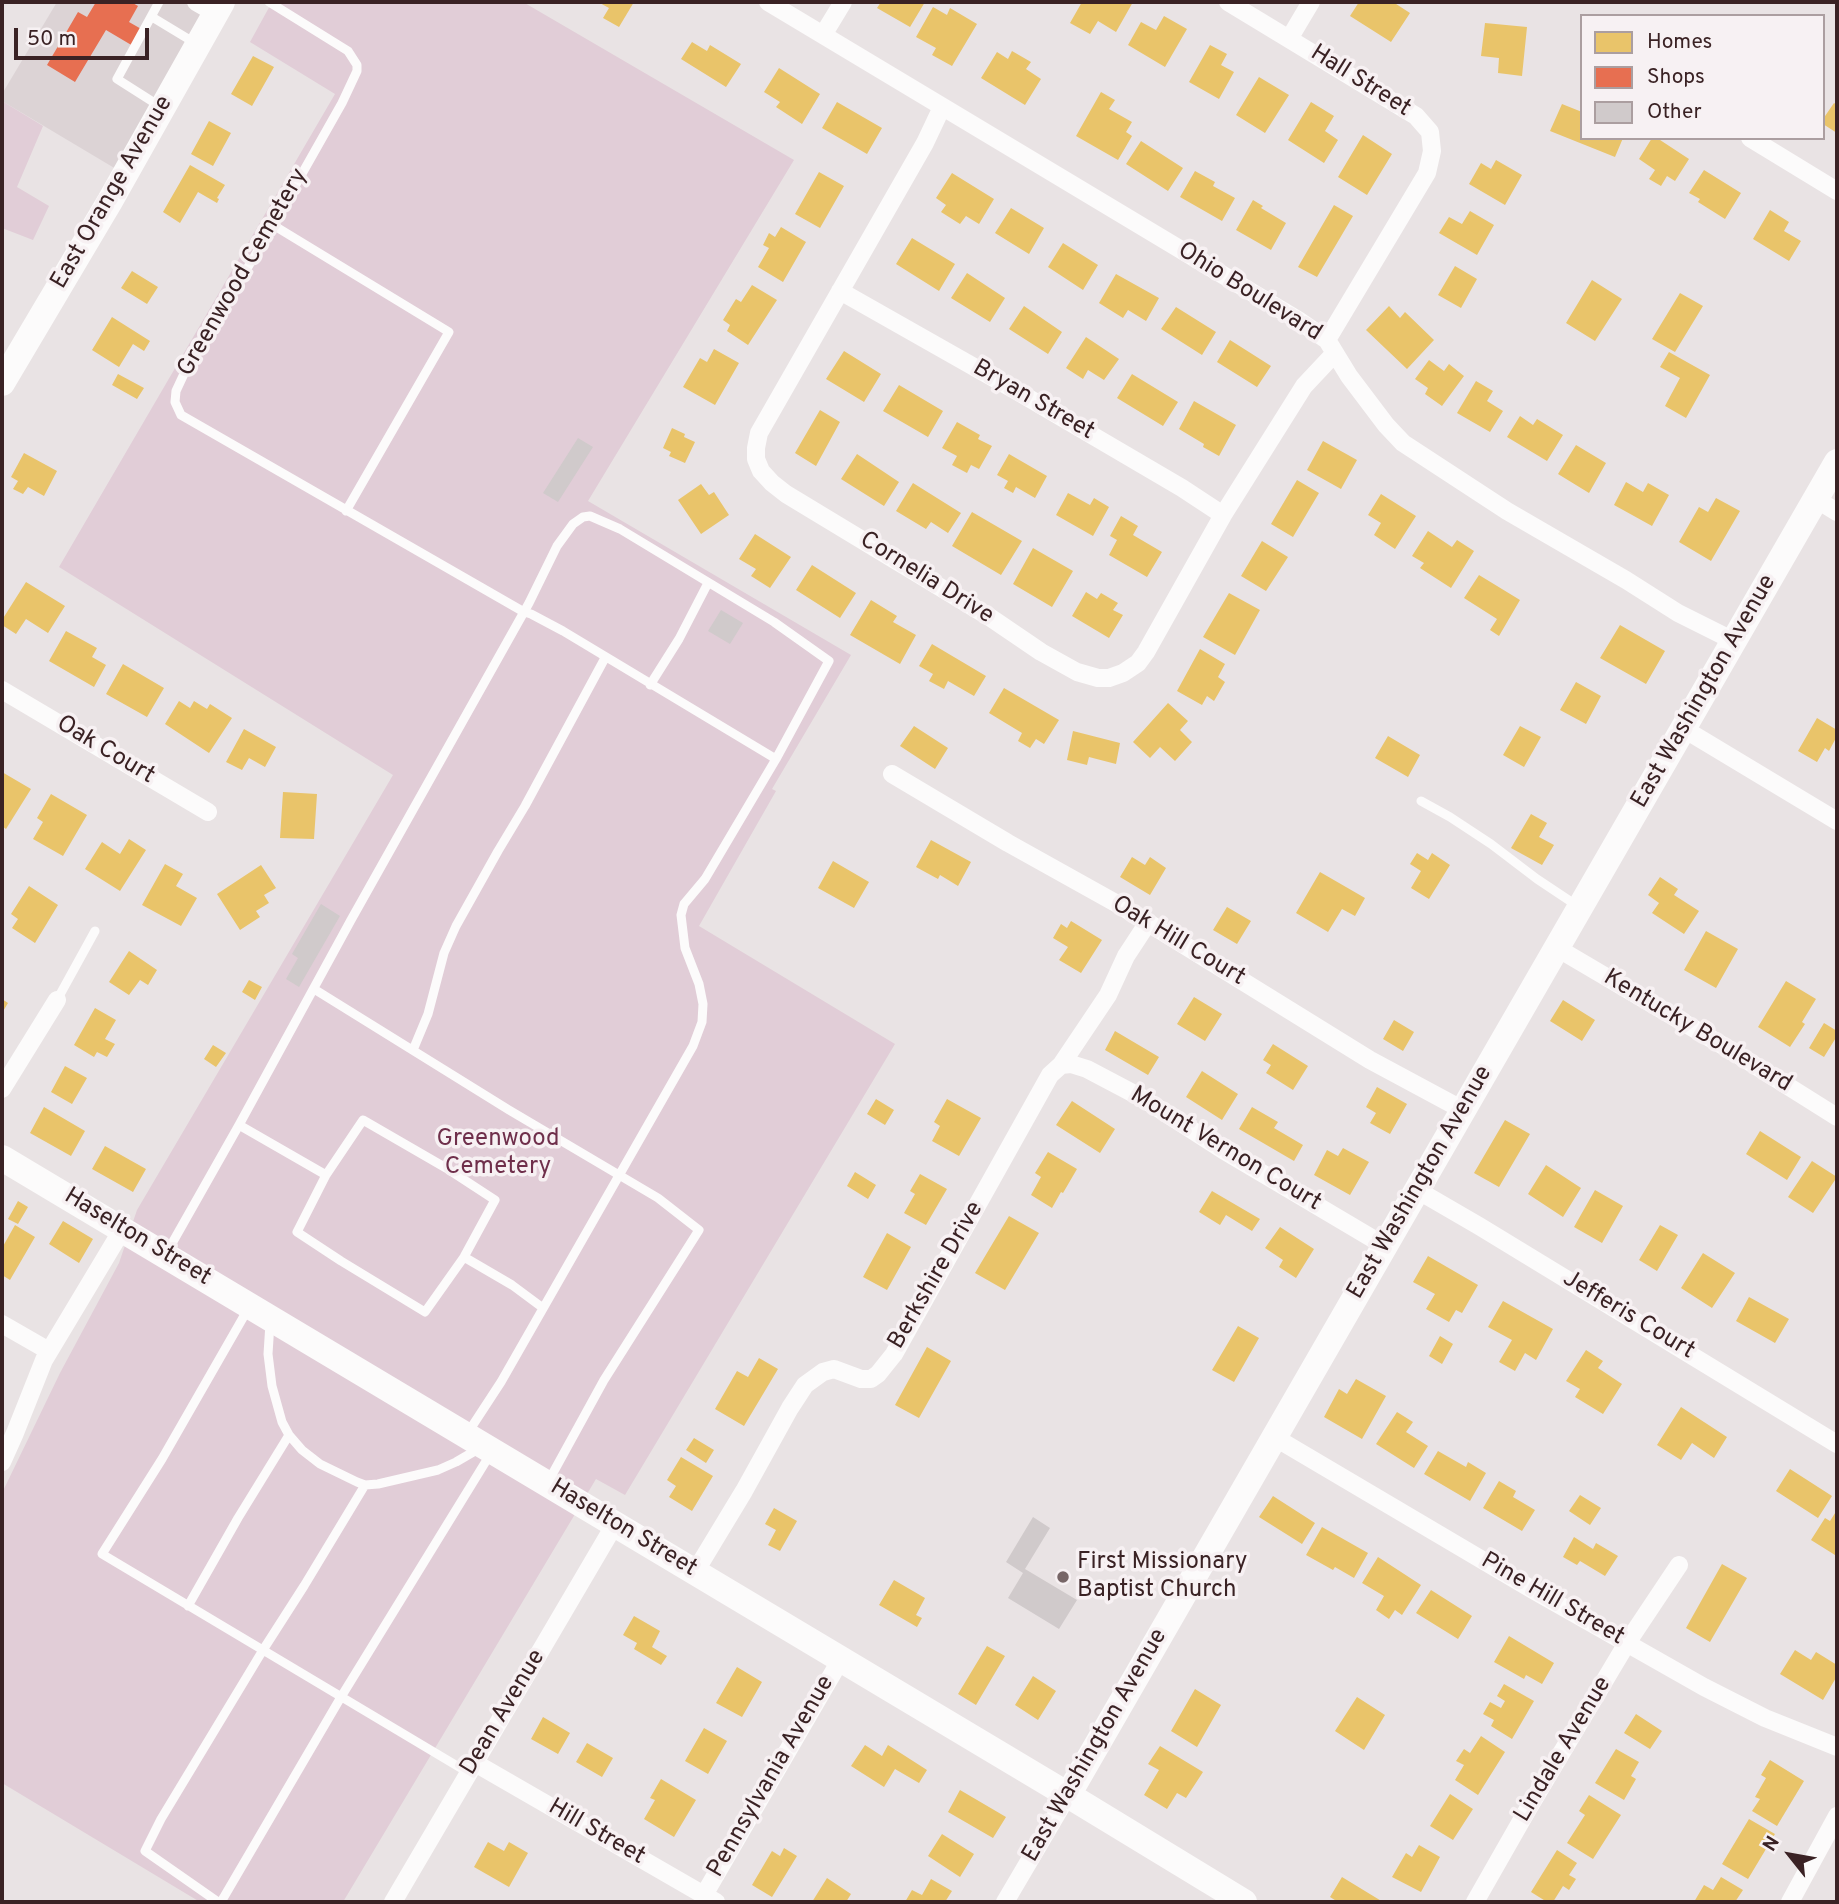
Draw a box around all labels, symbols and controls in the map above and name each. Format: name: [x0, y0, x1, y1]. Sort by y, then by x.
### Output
scale bar: [18, 14, 152, 58]
legend: [1580, 14, 1825, 140]
text: 50 m: [27, 26, 76, 53]
text: Homes: [1647, 29, 1712, 56]
street label: Hall Street: [1304, 40, 1416, 124]
text: Shops: [1647, 64, 1705, 91]
street label: East Orange Avenue: [46, 91, 180, 295]
text: Other: [1647, 99, 1702, 126]
street label: Greenwood Cemetery: [173, 164, 315, 382]
street label: Ohio Boulevard: [1172, 237, 1326, 349]
street label: Bryan Street: [967, 355, 1099, 447]
street label: Cornelia Drive: [854, 526, 998, 632]
street label: East Washington Avenue: [1626, 570, 1784, 814]
street label: Oak Court: [51, 710, 159, 792]
street label: Oak Hill Court: [1106, 891, 1250, 993]
street label: Kentucky Boulevard: [1598, 964, 1796, 1100]
street label: East Washington Avenue: [1342, 1061, 1500, 1305]
street label: Mount Vernon Court: [1124, 1082, 1326, 1218]
park label: Greenwood Cemetery: [437, 1126, 559, 1182]
street label: Haselton Street: [58, 1183, 216, 1293]
street label: Berkshire Drive: [883, 1197, 991, 1355]
street label: Jefferis Court: [1557, 1265, 1699, 1367]
street label: Haselton Street: [544, 1474, 702, 1584]
street label: Pine Hill Street: [1475, 1547, 1629, 1653]
place label: First Missionary Baptist Church: [1077, 1549, 1247, 1605]
marker: First Missionary Baptist Church: [1055, 1569, 1071, 1585]
street label: East Washington Avenue: [1017, 1624, 1175, 1868]
street label: Dean Avenue: [455, 1645, 553, 1781]
street label: Pennsylvania Avenue: [702, 1671, 842, 1883]
street label: Lindale Avenue: [1509, 1672, 1619, 1828]
street label: Hill Street: [542, 1794, 650, 1872]
north arrow: [1755, 1820, 1825, 1890]
text: N: [1758, 1832, 1786, 1856]

